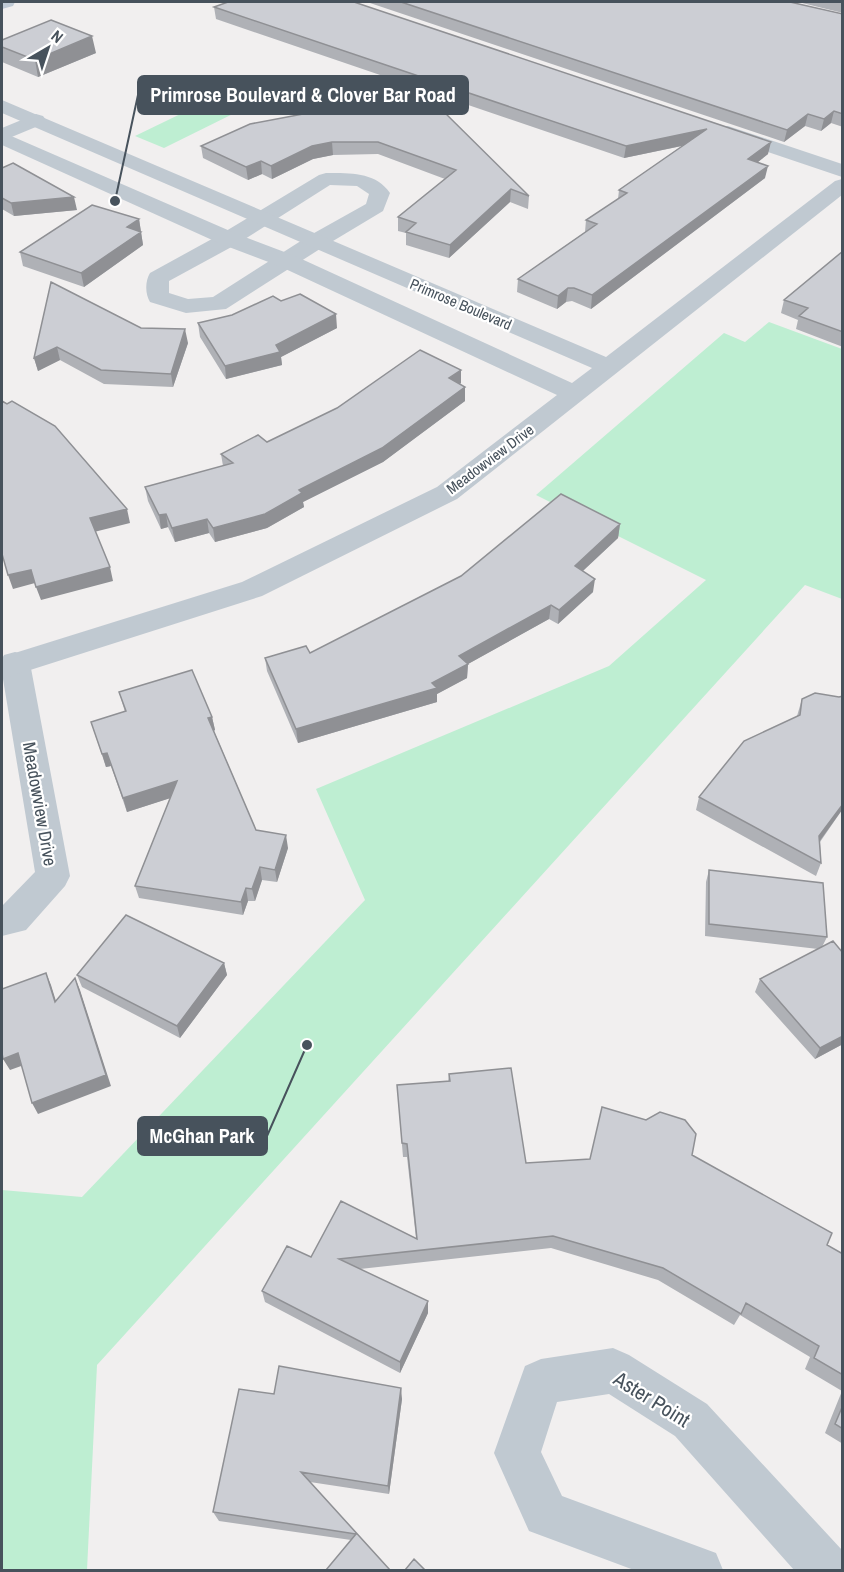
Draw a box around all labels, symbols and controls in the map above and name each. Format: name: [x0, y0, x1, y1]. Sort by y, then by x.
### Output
north arrow: [18, 18, 78, 78]
text: N: [47, 25, 68, 48]
callout: Primrose Boulevard & Clover Bar Road: [138, 76, 468, 114]
text: Primrose Boulevard & Clover Bar Road: [150, 81, 456, 108]
street label: Primrose Boulevard: [407, 273, 515, 335]
street label: Meadowview Drive: [442, 419, 538, 499]
street label: Meadowview Drive: [17, 740, 63, 868]
callout: McGhan Park: [138, 1117, 267, 1155]
text: McGhan Park: [150, 1122, 255, 1149]
street label: Aster Point: [607, 1364, 696, 1434]

